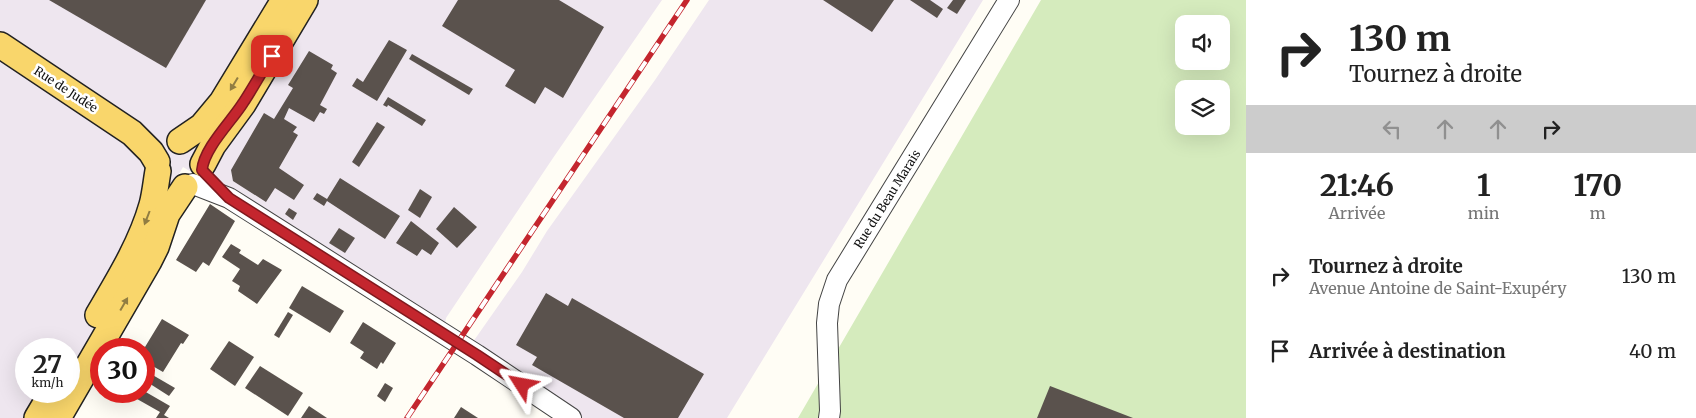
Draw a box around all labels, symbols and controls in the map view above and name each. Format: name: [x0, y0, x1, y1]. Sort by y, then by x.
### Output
map controls: [1175, 15, 1230, 135]
button: sound: [1175, 15, 1230, 70]
text: 130 m: [1349, 17, 1451, 61]
icon: right: [1266, 20, 1331, 85]
pin: [251, 35, 293, 77]
icon: arrive: [258, 42, 286, 70]
text: Tournez à droite: [1349, 60, 1522, 88]
street label: Rue de Judée: [31, 63, 101, 115]
one-way arrow: [229, 77, 238, 91]
button: layers: [1175, 80, 1230, 135]
icon: left: [1378, 115, 1406, 143]
icon: ahead: [1431, 115, 1459, 143]
icon: ahead: [1484, 115, 1512, 143]
icon: right: [1537, 115, 1565, 143]
street label: Rue du Beau Marais: [851, 147, 923, 251]
text: 21:46: [1320, 166, 1394, 204]
text: 1: [1477, 166, 1491, 204]
text: 170: [1573, 166, 1622, 204]
text: Arrivée: [1329, 203, 1385, 223]
text: min: [1468, 203, 1499, 223]
text: m: [1590, 203, 1606, 223]
one-way arrow: [143, 211, 150, 226]
text: Tournez à droite: [1309, 254, 1463, 278]
icon: right: [1266, 262, 1294, 290]
text: 130 m: [1622, 264, 1676, 288]
text: Avenue Antoine de Saint-Exupéry: [1309, 278, 1567, 298]
one-way arrow: [120, 298, 129, 311]
icon: arrive: [1266, 337, 1294, 365]
speed limit sign: 30: [90, 338, 155, 403]
text: Arrivée à destination: [1309, 339, 1506, 363]
text: 40 m: [1629, 339, 1676, 363]
text: 27: [33, 348, 62, 380]
position arrow: [495, 358, 547, 410]
text: km/h: [32, 375, 63, 390]

